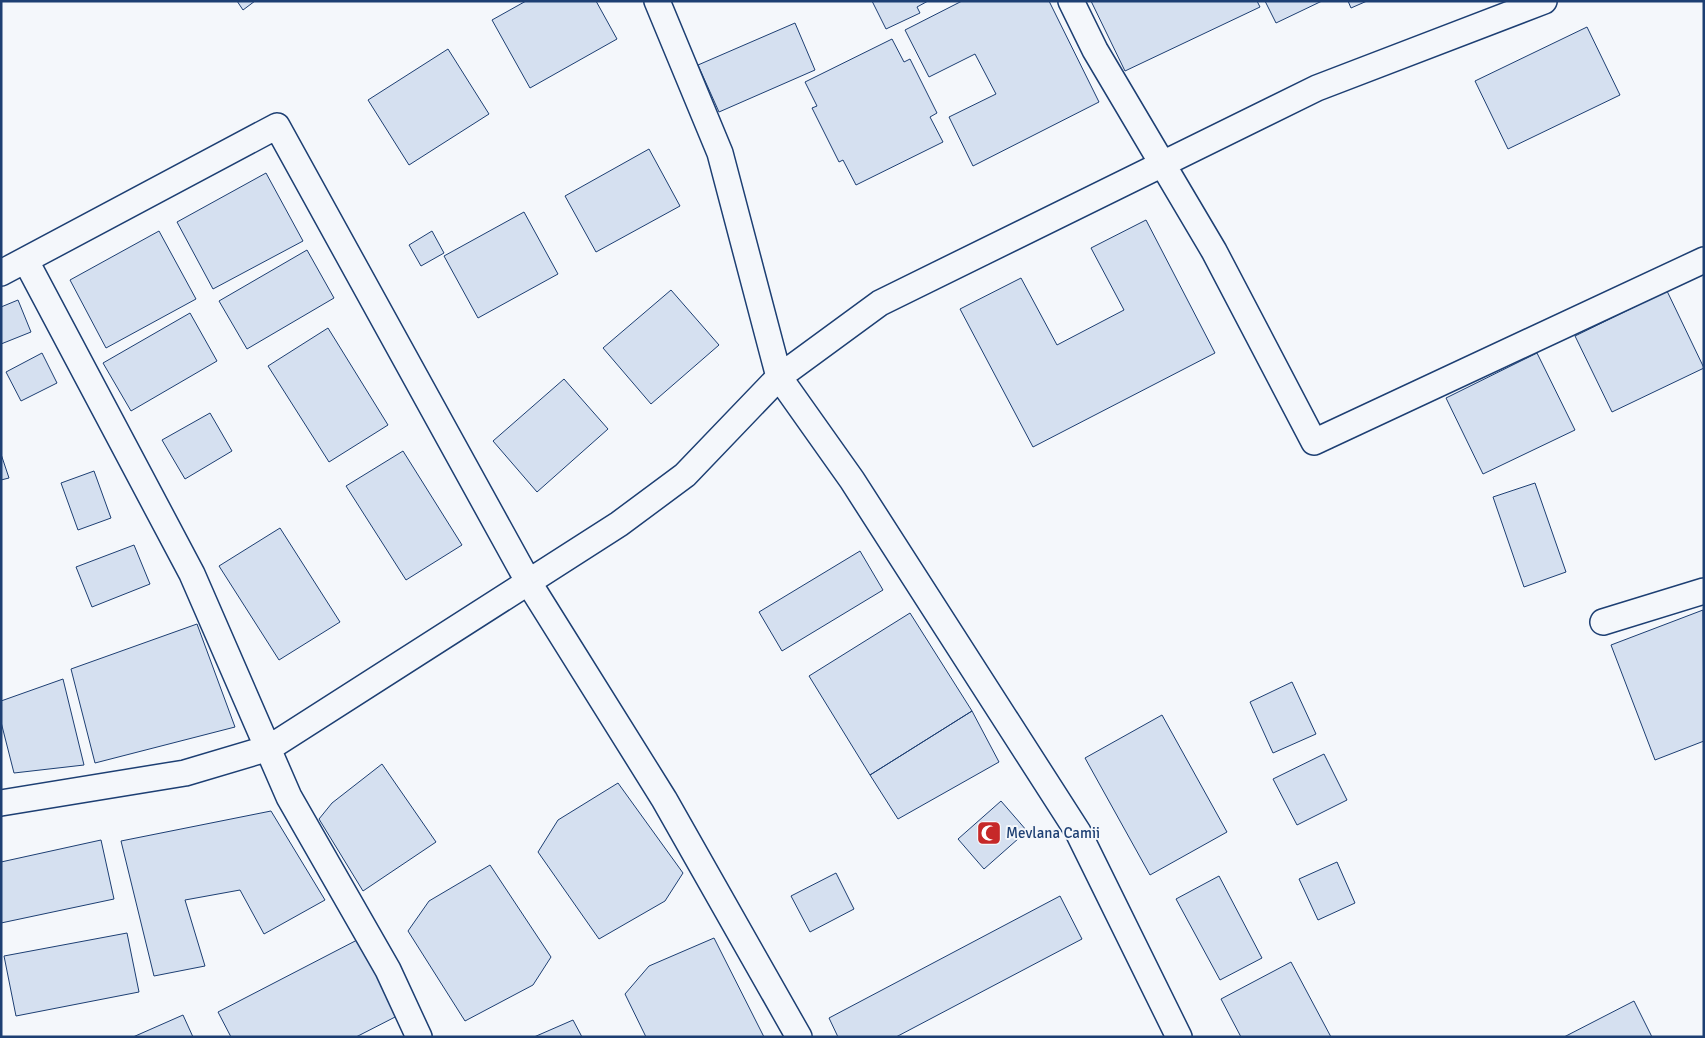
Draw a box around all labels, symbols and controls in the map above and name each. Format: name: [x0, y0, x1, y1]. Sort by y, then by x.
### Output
mosque icon: Mevlana Camii: [976, 820, 1002, 846]
place label: Mevlana Camii: [1006, 824, 1100, 842]

